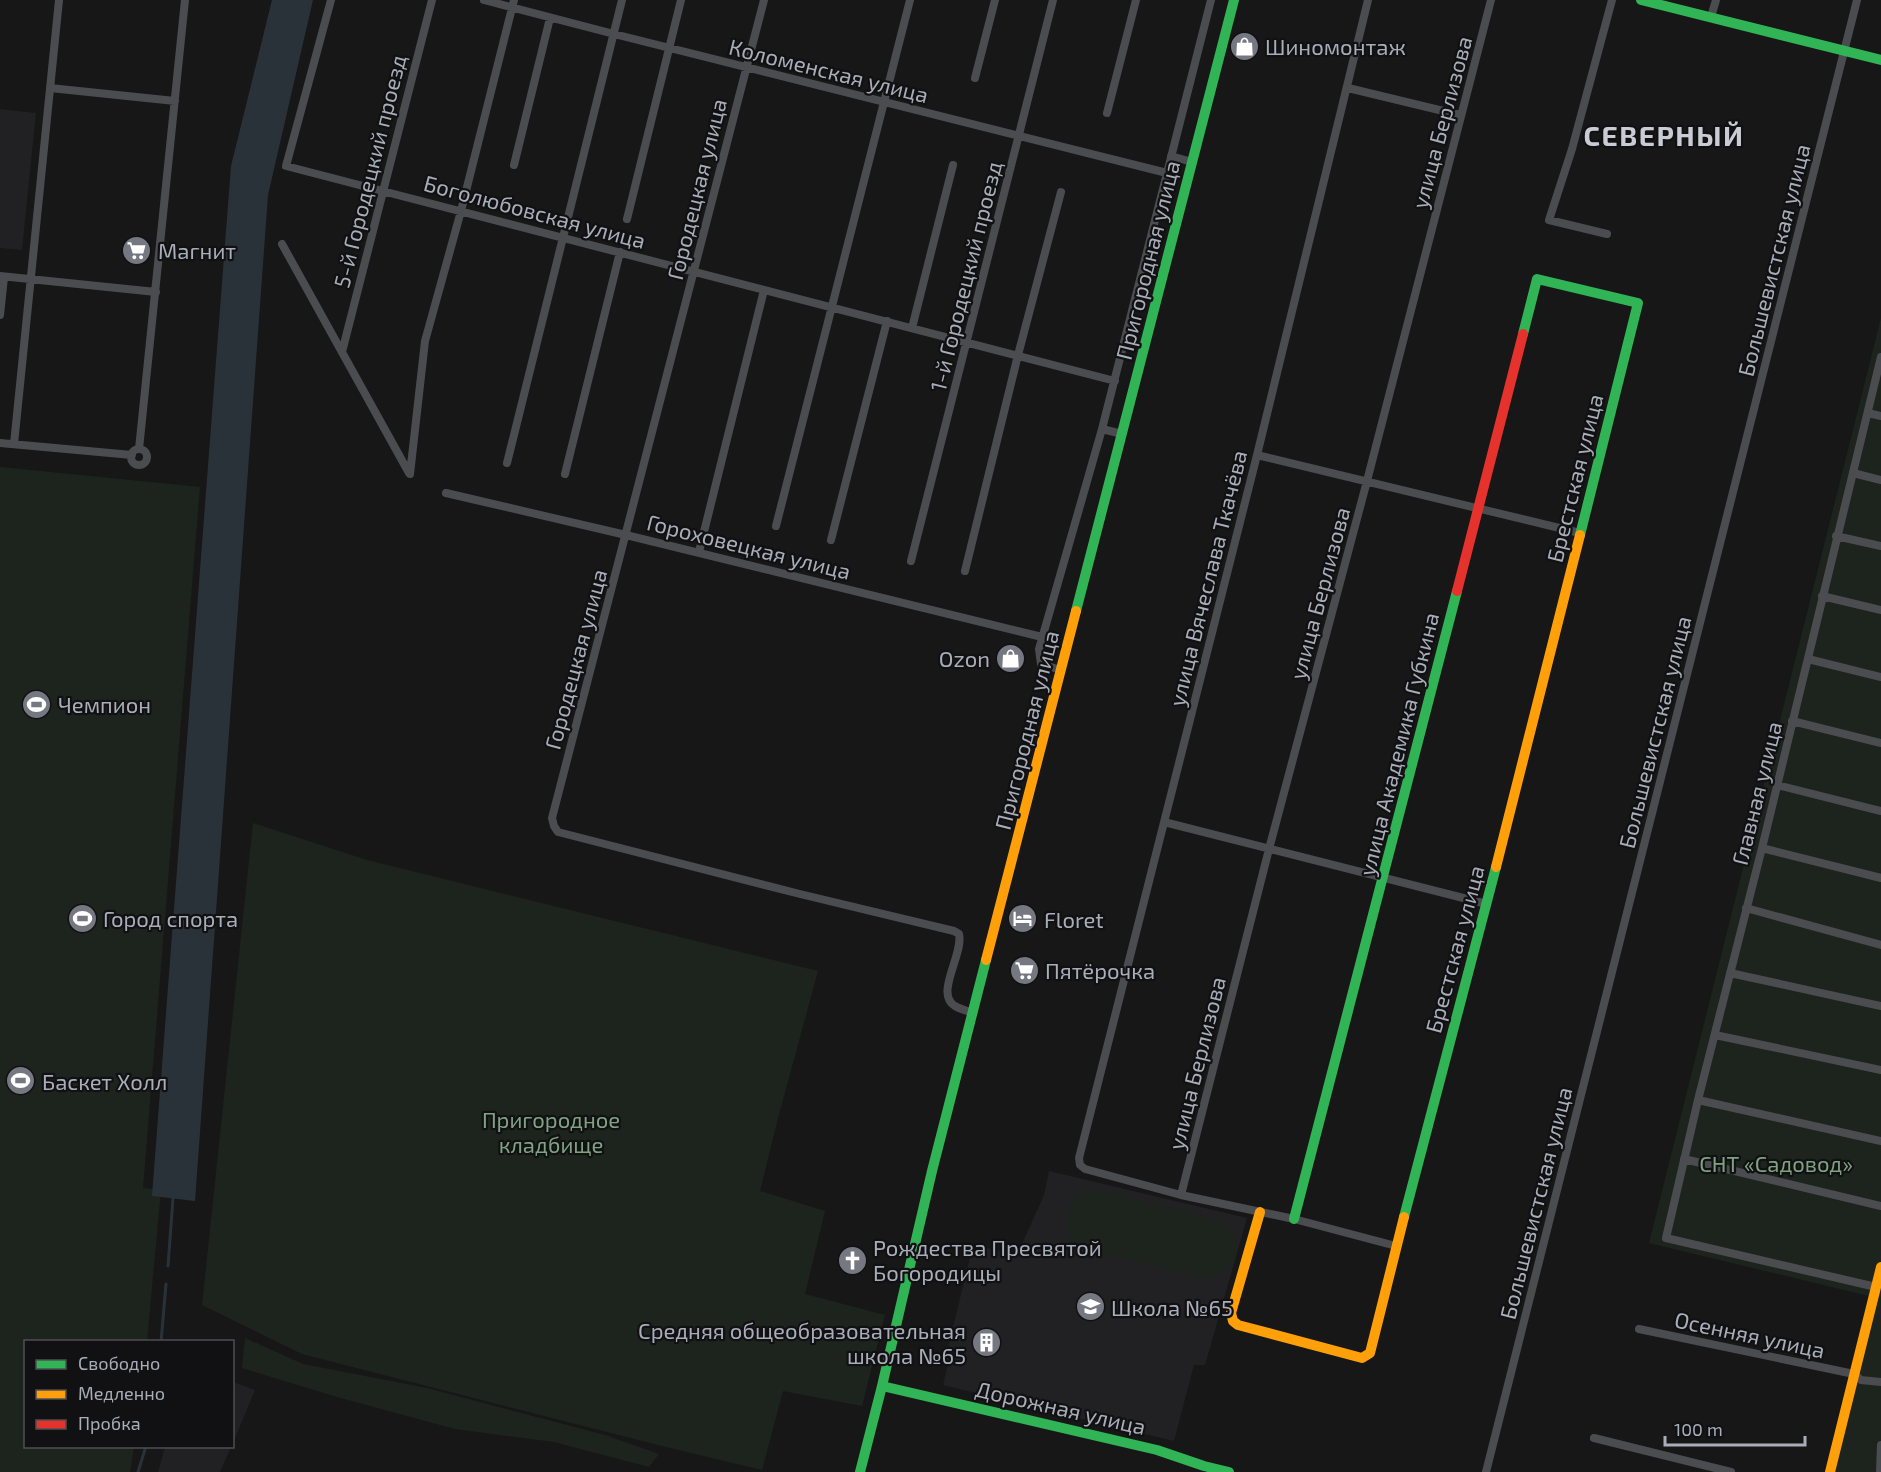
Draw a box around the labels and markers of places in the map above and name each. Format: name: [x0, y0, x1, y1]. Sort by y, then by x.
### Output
shop icon: Шиномонтаж: [1228, 30, 1260, 62]
place label: Шиномонтаж: [1265, 33, 1406, 59]
supermarket icon: Магнит: [121, 234, 153, 266]
place label: Магнит: [158, 237, 236, 263]
shop icon: Ozon: [995, 642, 1027, 674]
place label: Ozon: [939, 645, 990, 671]
sports icon: Чемпион: [21, 688, 53, 720]
place label: Чемпион: [58, 691, 151, 717]
sports icon: Город спорта: [66, 902, 98, 934]
hotel icon: Floret: [1007, 903, 1039, 935]
place label: Город спорта: [103, 905, 238, 931]
place label: Floret: [1044, 906, 1104, 932]
supermarket icon: Пятёрочка: [1008, 954, 1040, 986]
place label: Пятёрочка: [1045, 957, 1155, 983]
sports icon: Баскет Холл: [5, 1065, 37, 1097]
place label: Баскет Холл: [42, 1068, 167, 1094]
place label: Рождества Пресвятой Богородицы: [873, 1234, 1102, 1285]
church icon: Рождества Пресвятой Богородицы: [836, 1244, 868, 1276]
school or university icon: Школа №65: [1074, 1291, 1106, 1323]
place label: Школа №65: [1111, 1294, 1233, 1320]
place label: Средняя общеобразовательная школа №65: [638, 1317, 966, 1368]
building icon: Средняя общеобразовательная школа №65: [971, 1327, 1003, 1359]

